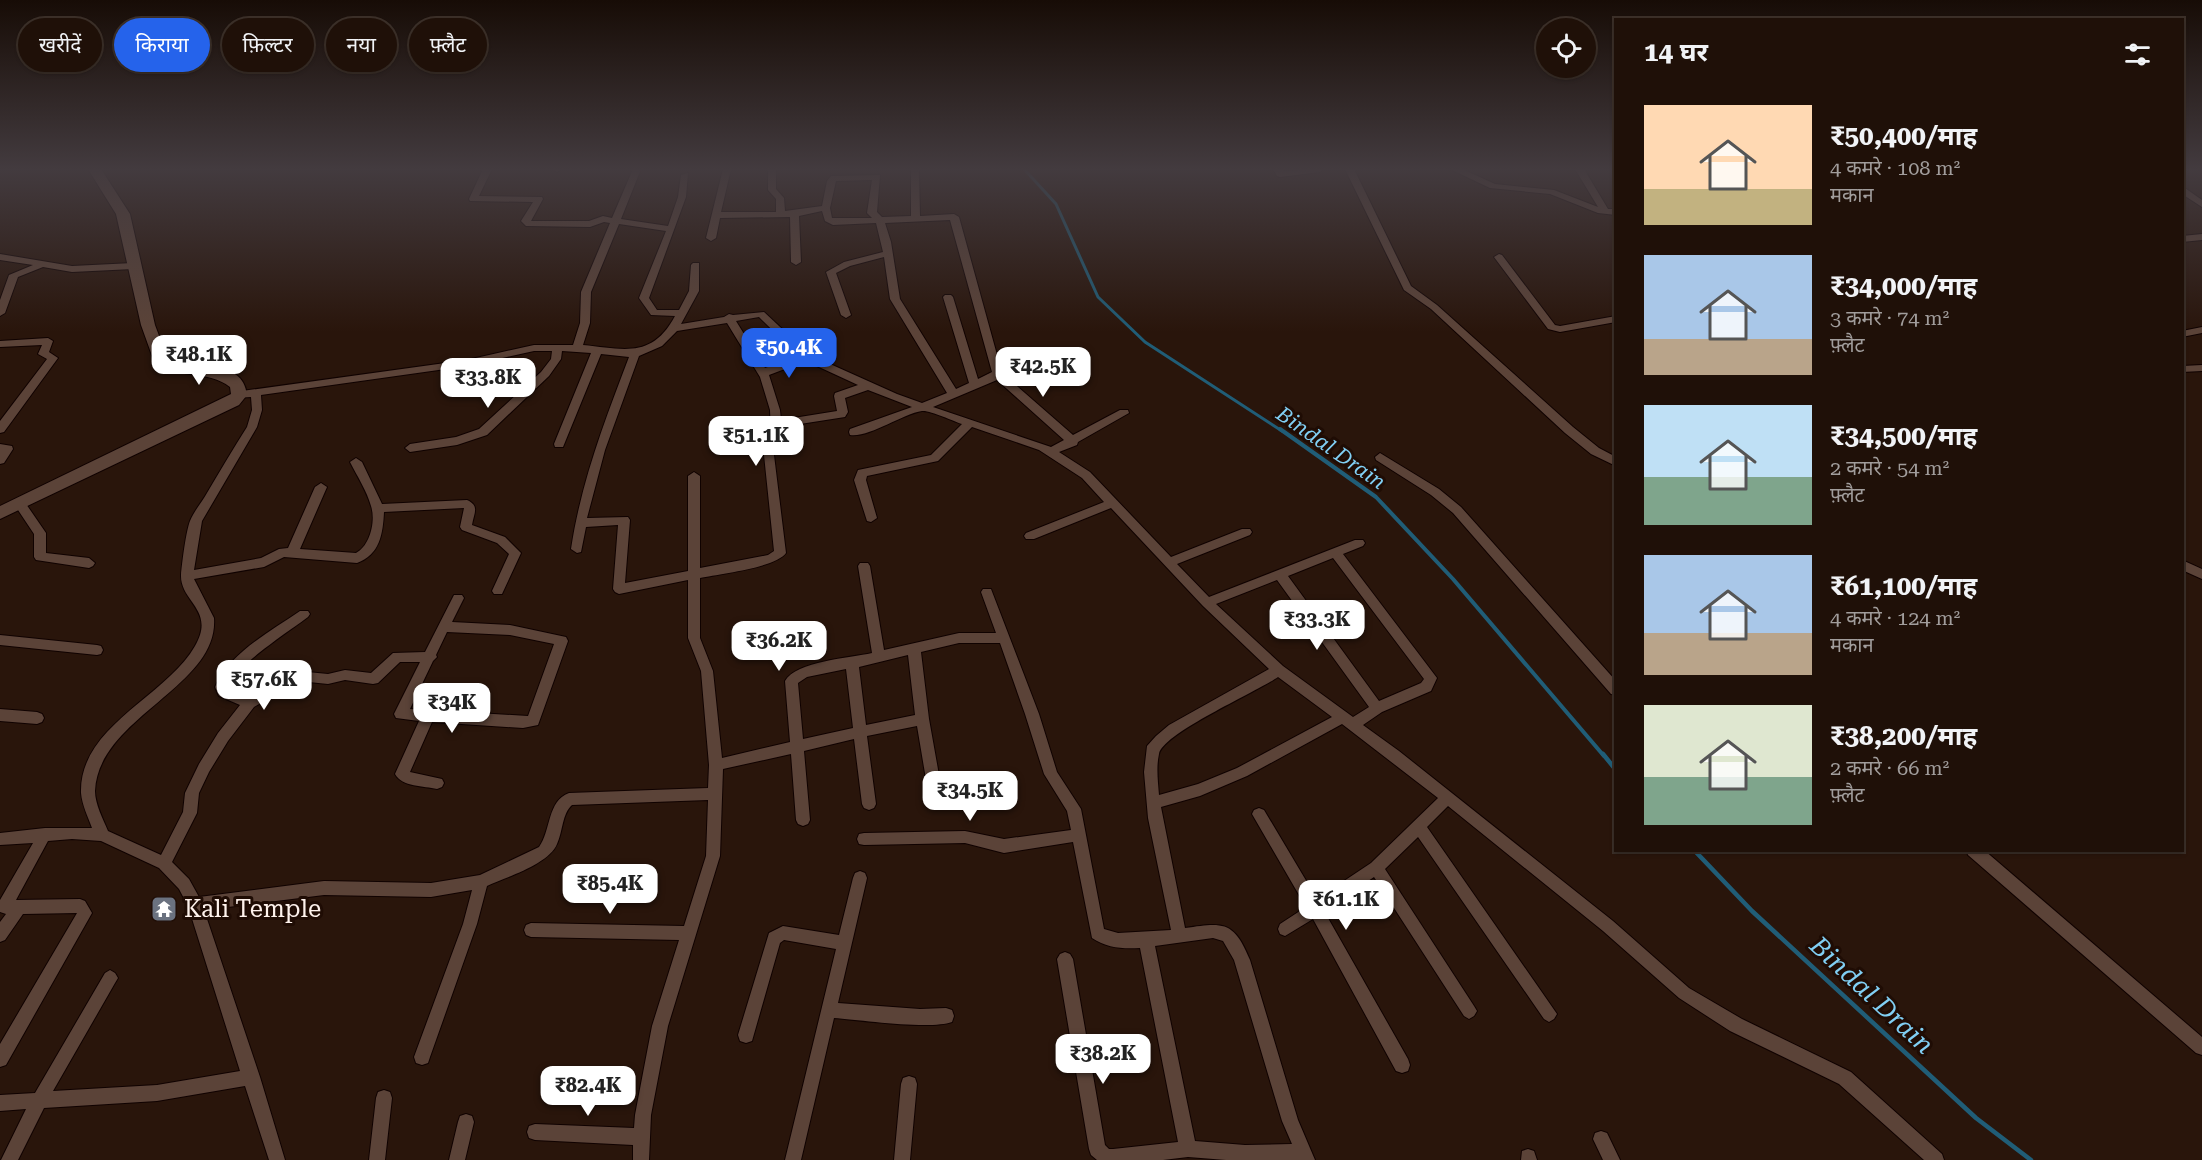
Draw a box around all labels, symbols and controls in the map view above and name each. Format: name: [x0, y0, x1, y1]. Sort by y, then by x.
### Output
chip: खरीदें: [18, 18, 102, 72]
chip: किराया: [114, 18, 210, 72]
chip: फ़िल्टर: [222, 18, 314, 72]
chip: नया: [326, 18, 397, 72]
chip: फ़्लैट: [409, 18, 487, 72]
map controls: [1536, 18, 1596, 78]
button: locate: [1536, 18, 1596, 78]
text: 14 घर: [1644, 37, 1708, 67]
icon: filters: [2121, 38, 2154, 71]
text: ₹50,400/माह: [1830, 121, 1977, 151]
icon: home: [1692, 129, 1764, 201]
text: 4 कमरे · 108 m²: [1830, 156, 1960, 180]
text: मकान: [1830, 183, 1874, 207]
text: ₹34,000/माह: [1830, 271, 1977, 301]
icon: home: [1692, 279, 1764, 351]
text: 3 कमरे · 74 m²: [1830, 306, 1949, 330]
pin: ₹50.4K: [740, 328, 838, 379]
text: फ़्लैट: [1830, 333, 1865, 357]
pin: ₹48.1K: [150, 335, 248, 386]
text: ₹50.4K: [756, 335, 822, 359]
text: ₹48.1K: [166, 342, 232, 366]
pin: ₹42.5K: [994, 347, 1092, 398]
text: ₹42.5K: [1010, 354, 1076, 378]
pin: ₹33.8K: [439, 358, 537, 409]
text: ₹33.8K: [455, 365, 521, 389]
water label: Bindal Drain: [1271, 401, 1390, 494]
pin: ₹51.1K: [707, 416, 805, 467]
text: ₹34,500/माह: [1830, 421, 1977, 451]
text: ₹51.1K: [723, 423, 789, 447]
icon: home: [1692, 429, 1764, 501]
text: 2 कमरे · 54 m²: [1830, 456, 1949, 480]
text: फ़्लैट: [1830, 483, 1865, 507]
text: ₹61,100/माह: [1830, 571, 1977, 601]
icon: home: [1692, 579, 1764, 651]
pin: ₹33.3K: [1268, 600, 1366, 651]
text: 4 कमरे · 124 m²: [1830, 606, 1960, 630]
text: ₹33.3K: [1284, 607, 1350, 631]
pin: ₹36.2K: [730, 621, 828, 672]
text: ₹36.2K: [746, 628, 812, 652]
text: मकान: [1830, 633, 1874, 657]
pin: ₹57.6K: [215, 660, 313, 711]
text: ₹57.6K: [231, 667, 297, 691]
pin: ₹34K: [416, 683, 488, 734]
text: ₹34K: [427, 690, 477, 714]
text: ₹38,200/माह: [1830, 721, 1977, 751]
icon: home: [1692, 729, 1764, 801]
text: 2 कमरे · 66 m²: [1830, 756, 1949, 780]
pin: ₹34.5K: [921, 771, 1019, 822]
text: ₹34.5K: [937, 778, 1003, 802]
text: फ़्लैट: [1830, 783, 1865, 807]
pin: ₹85.4K: [561, 864, 659, 915]
text: ₹85.4K: [577, 871, 643, 895]
pin: ₹61.1K: [1297, 880, 1395, 931]
text: ₹61.1K: [1313, 887, 1379, 911]
temple icon: Kali Temple: [149, 894, 179, 924]
place label: Kali Temple: [184, 895, 321, 923]
water label: Bindal Drain: [1803, 930, 1940, 1060]
pin: ₹38.2K: [1054, 1034, 1152, 1085]
text: ₹38.2K: [1070, 1041, 1136, 1065]
pin: ₹82.4K: [539, 1066, 637, 1117]
text: ₹82.4K: [555, 1073, 621, 1097]

